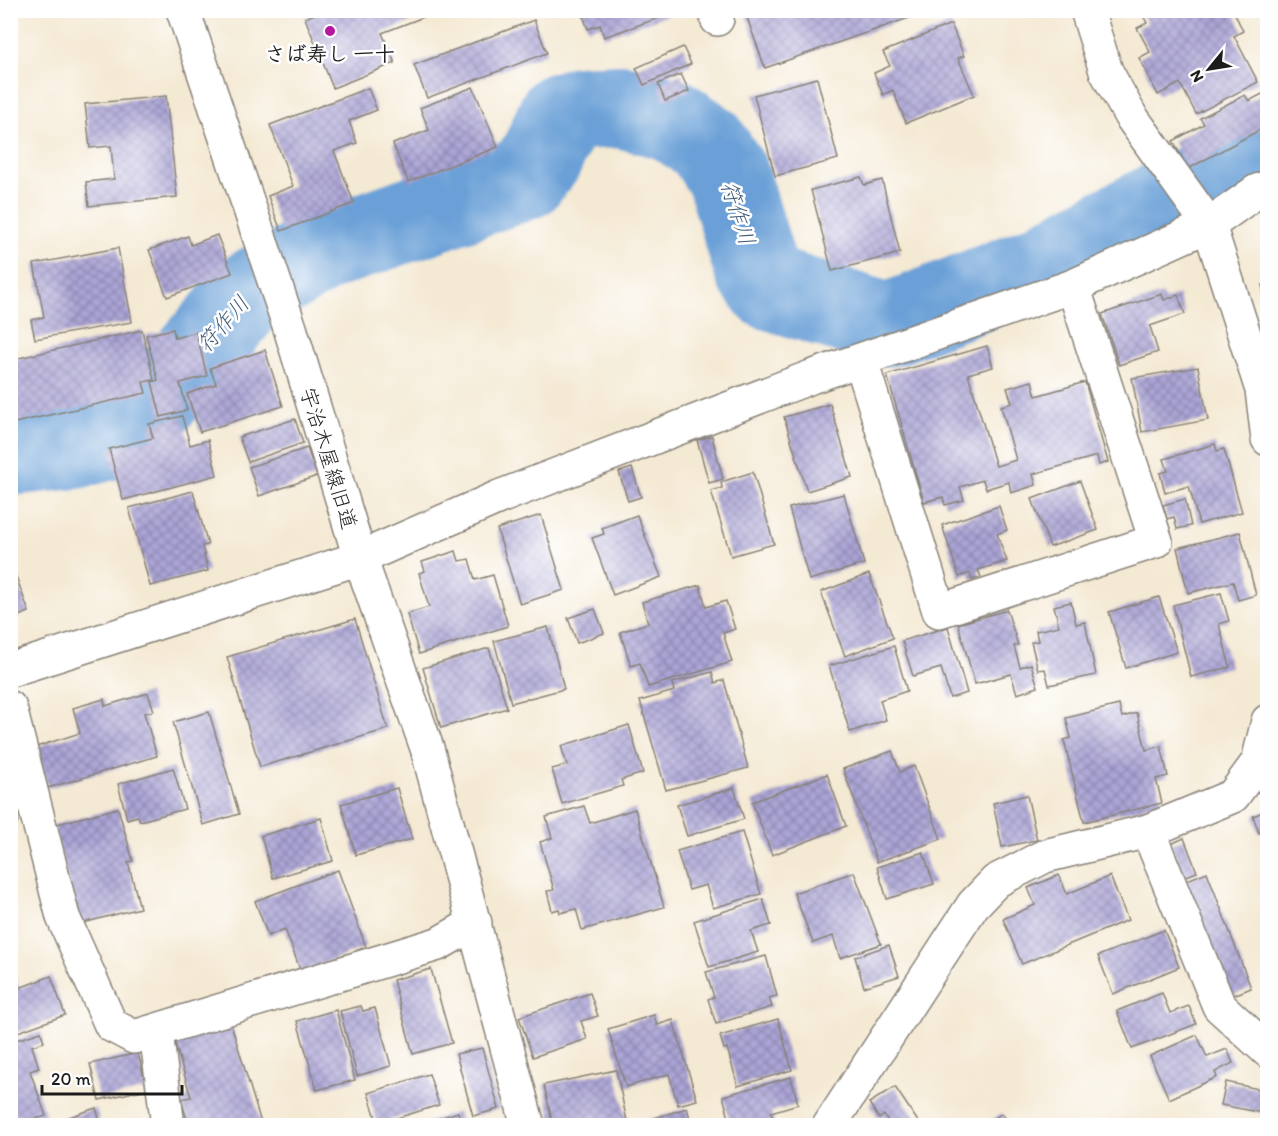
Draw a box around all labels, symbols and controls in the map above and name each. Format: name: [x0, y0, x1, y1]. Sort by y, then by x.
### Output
marker: さば寿し 一十: [323, 24, 337, 38]
north arrow: [1179, 39, 1239, 99]
place label: さば寿し 一十: [265, 41, 395, 66]
text: N: [1186, 67, 1207, 86]
water label: 符作川: [715, 177, 761, 249]
water label: 符作川: [191, 290, 255, 358]
street label: 宇治木屋線旧道: [296, 384, 362, 532]
scale bar: [42, 1058, 182, 1096]
text: 20 m: [51, 1068, 91, 1090]

